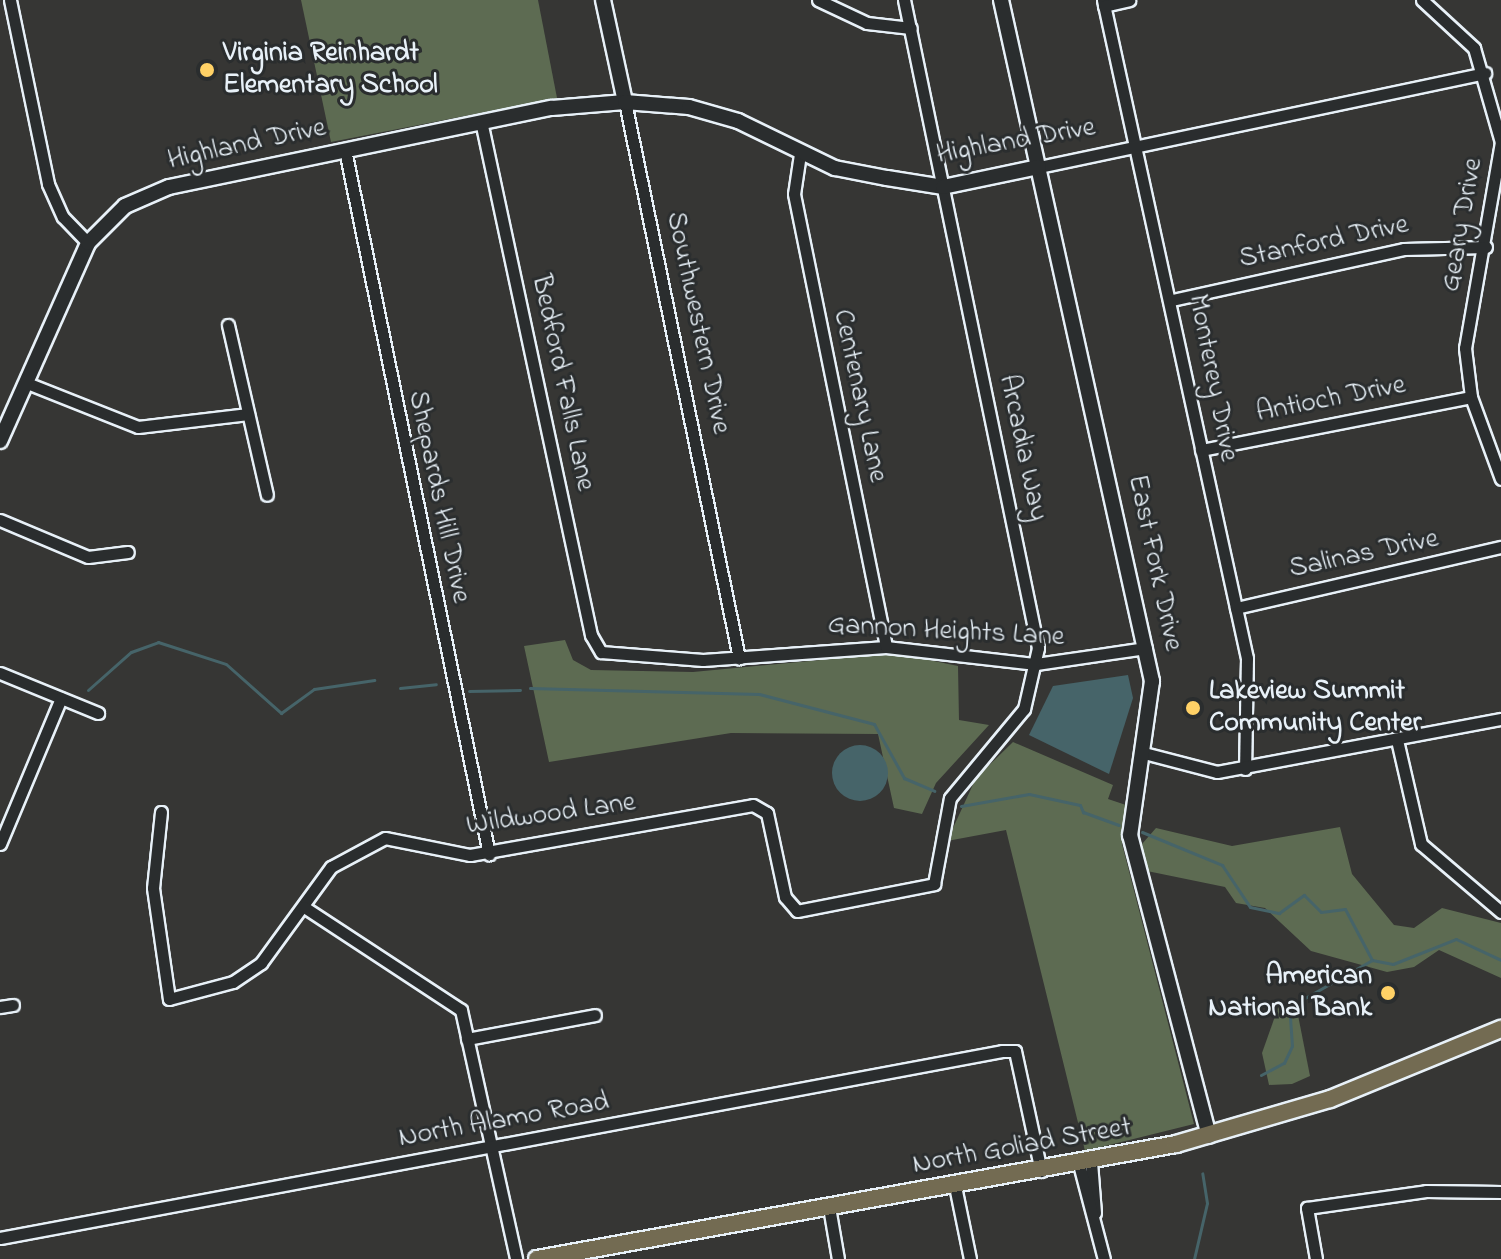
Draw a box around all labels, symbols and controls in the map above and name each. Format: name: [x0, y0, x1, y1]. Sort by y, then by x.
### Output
place label: Virginia Reinhardt Elementary School: [223, 37, 438, 103]
marker: Virginia Reinhardt Elementary School: [198, 61, 216, 79]
street label: Highland Drive: [934, 111, 1098, 173]
street label: Highland Drive: [165, 112, 329, 178]
street label: Geary Drive: [1435, 156, 1491, 294]
street label: Southwestern Drive: [657, 209, 737, 437]
street label: Stanford Drive: [1236, 209, 1412, 277]
street label: Bedford Falls Lane: [523, 272, 601, 494]
street label: Monterey Drive: [1179, 292, 1245, 464]
street label: Centenary Lane: [824, 307, 894, 485]
street label: Antioch Drive: [1254, 369, 1408, 431]
street label: Arcadia Way: [990, 372, 1054, 524]
street label: Shepards Hill Drive: [399, 388, 477, 606]
street label: East Fork Drive: [1119, 472, 1189, 654]
street label: Salinas Drive: [1286, 523, 1442, 587]
street label: Gannon Heights Lane: [827, 609, 1065, 655]
place label: Lakeview Summit Community Center: [1209, 675, 1421, 741]
marker: Lakeview Summit Community Center: [1184, 699, 1202, 717]
street label: Wildwood Lane: [464, 787, 638, 843]
place label: American National Bank: [1208, 960, 1372, 1026]
marker: American National Bank: [1379, 984, 1397, 1002]
street label: North Alamo Road: [396, 1086, 612, 1156]
street label: North Goliad Street: [910, 1111, 1134, 1183]

